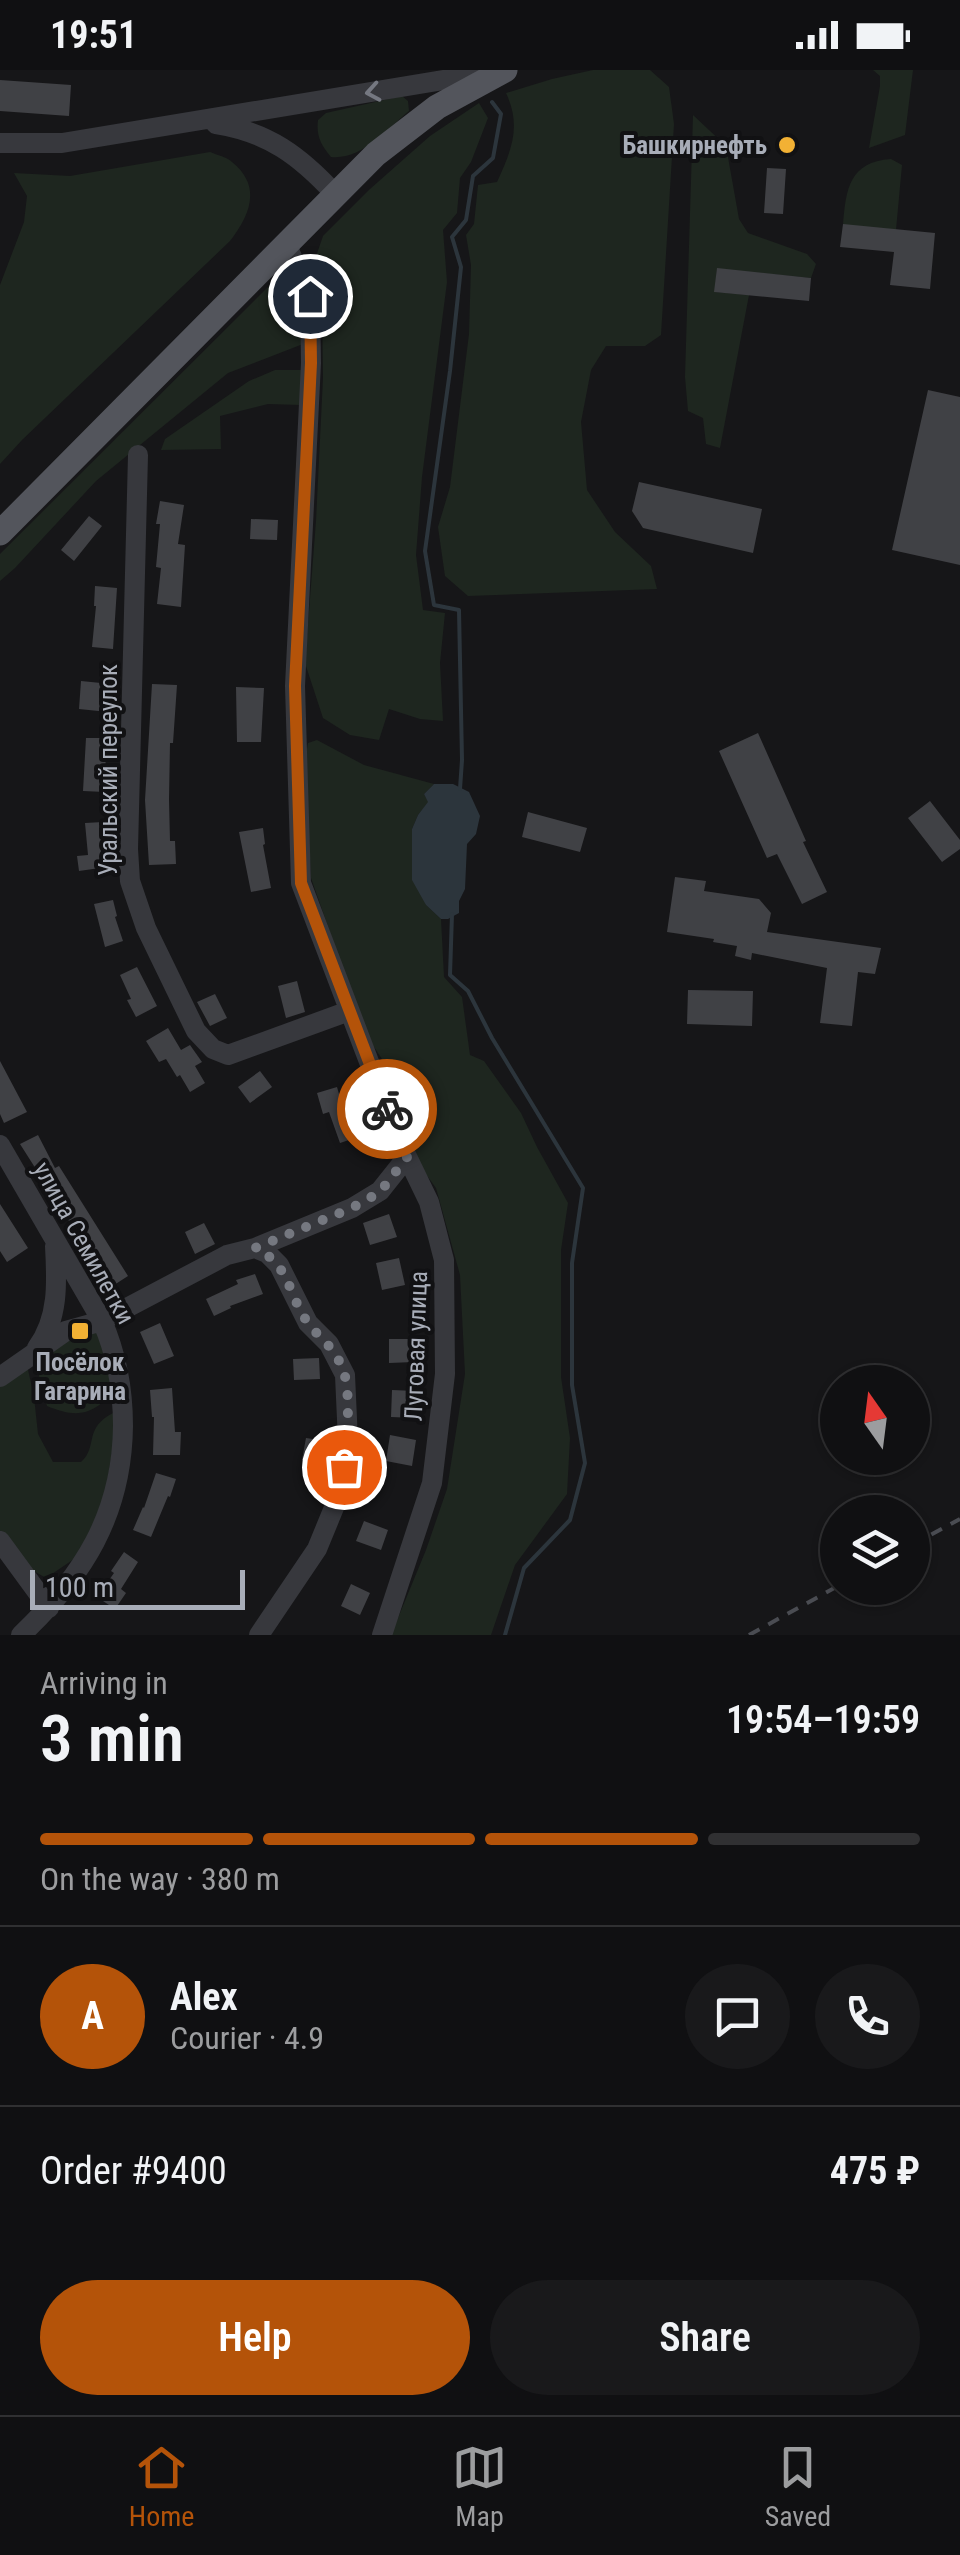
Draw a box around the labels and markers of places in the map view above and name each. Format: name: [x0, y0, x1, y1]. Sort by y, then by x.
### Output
place label: Башкирнефть: [623, 131, 767, 160]
marker: Башкирнефть: [776, 134, 798, 156]
pin: [268, 254, 353, 339]
marker: Посёлок Гагарина: [69, 1320, 91, 1342]
place label: Посёлок Гагарина: [34, 1348, 126, 1406]
pin: [302, 1425, 387, 1510]

